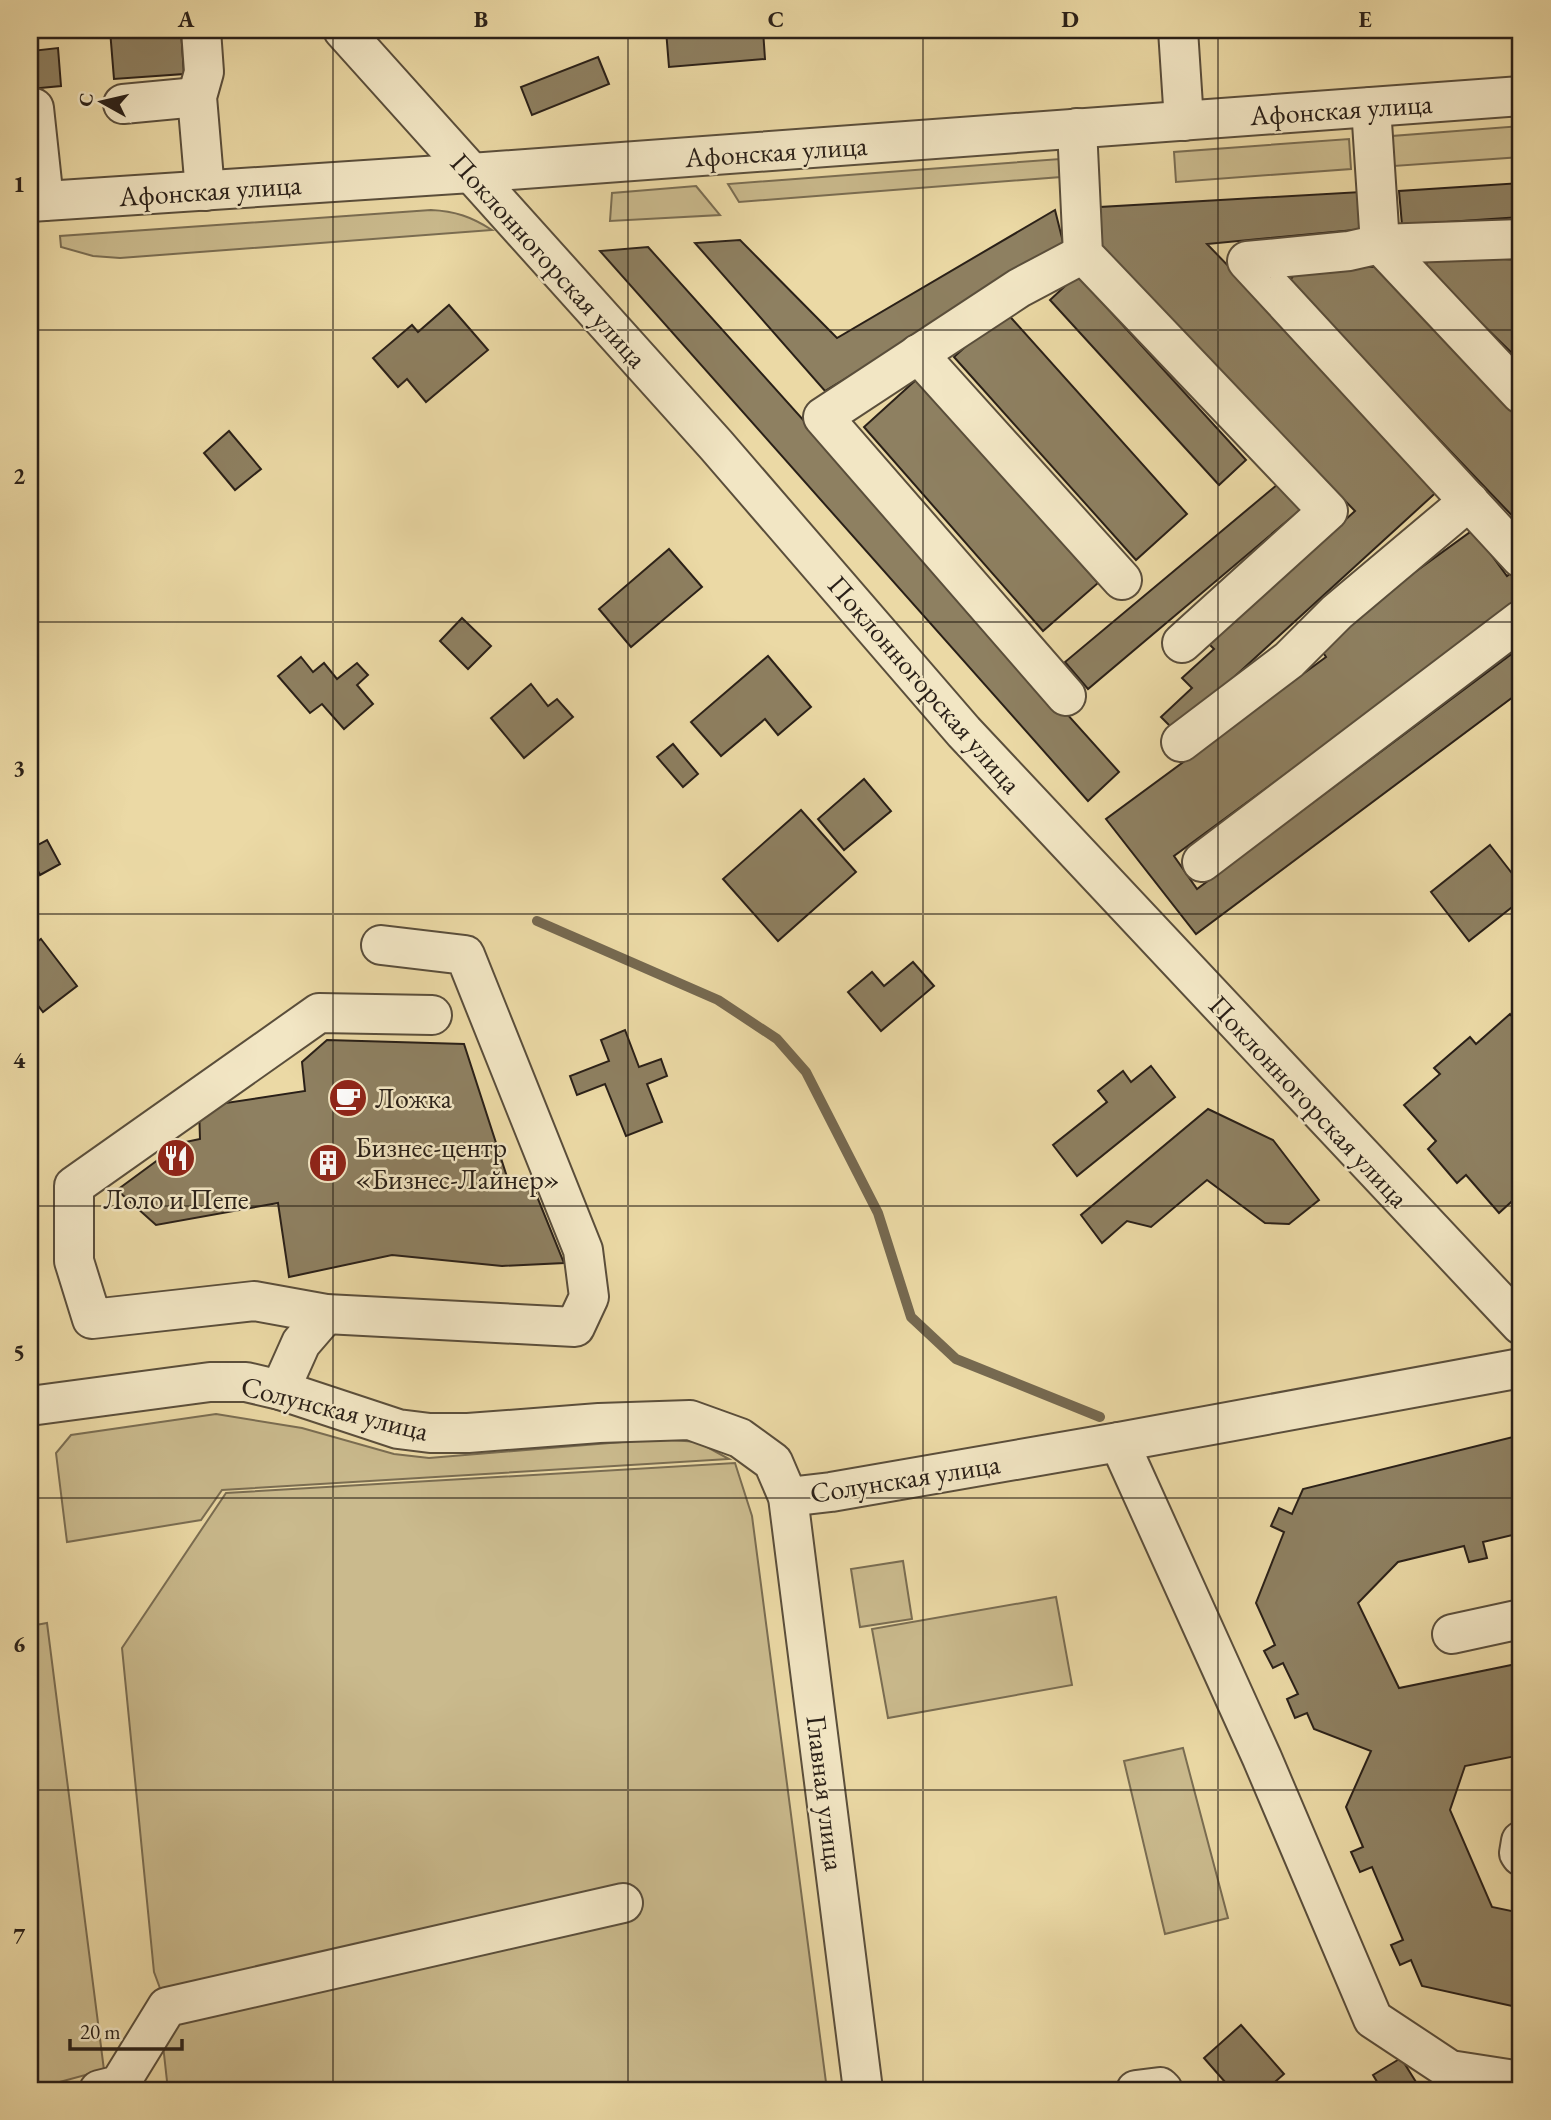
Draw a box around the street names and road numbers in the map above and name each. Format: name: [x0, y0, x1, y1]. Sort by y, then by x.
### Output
street label: Афонская улица: [1248, 85, 1434, 133]
street label: Афонская улица: [683, 127, 869, 175]
street label: Поклонногорская улица: [443, 145, 656, 376]
street label: Афонская улица: [117, 166, 303, 214]
street label: Поклонногорская улица: [820, 567, 1030, 801]
street label: Поклонногорская улица: [1201, 987, 1417, 1215]
street label: Солунская улица: [238, 1367, 433, 1449]
street label: Солунская улица: [807, 1445, 1003, 1511]
street label: Главная улица: [799, 1713, 853, 1874]

